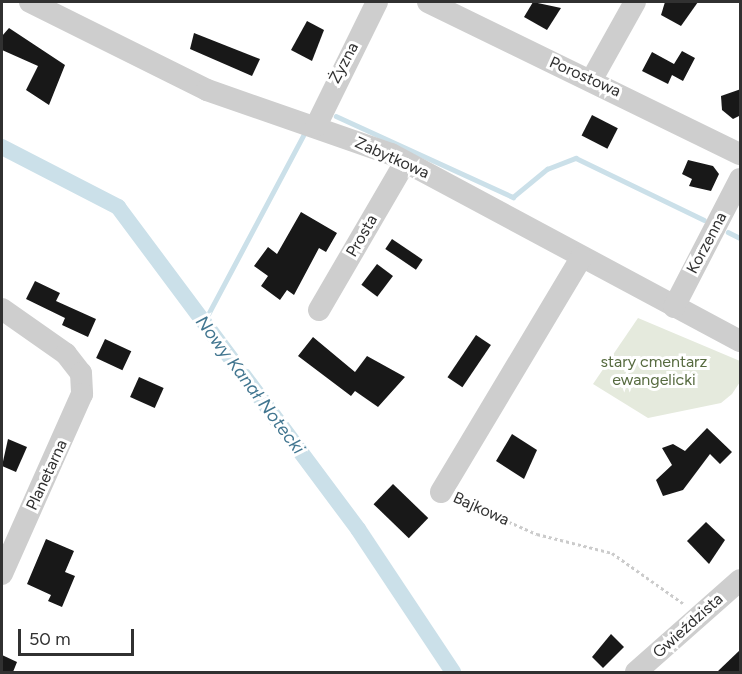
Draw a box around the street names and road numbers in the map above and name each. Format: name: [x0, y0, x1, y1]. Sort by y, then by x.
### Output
street label: Żyzna: [325, 39, 363, 87]
street label: Porostowa: [546, 53, 624, 101]
street label: Zabytkowa: [352, 133, 432, 183]
street label: Korzenna: [683, 209, 731, 277]
street label: Prosta: [342, 211, 382, 261]
street label: Planetarna: [22, 437, 72, 513]
street label: Bajkowa: [450, 488, 512, 530]
street label: Gwieździsta: [649, 590, 727, 662]

